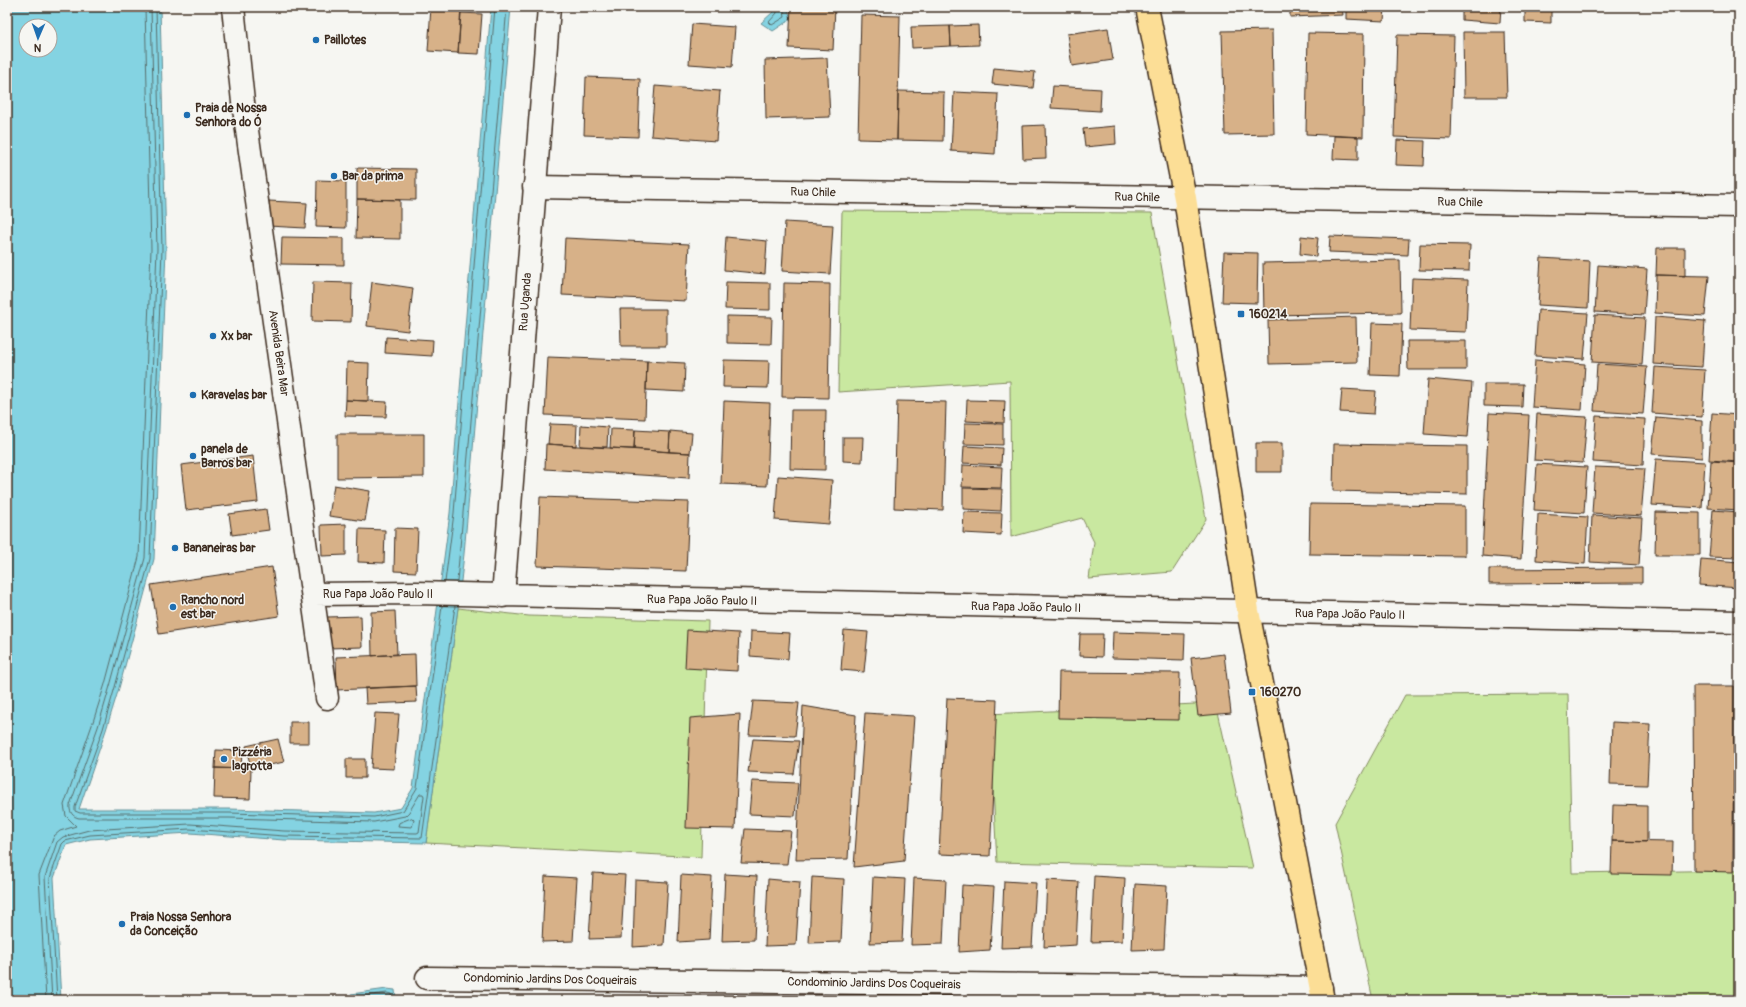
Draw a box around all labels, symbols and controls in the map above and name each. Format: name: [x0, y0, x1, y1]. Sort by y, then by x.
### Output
north arrow: [18, 18, 58, 58]
place label: Paillotes: [324, 33, 367, 48]
marker: Paillotes: [311, 35, 321, 45]
text: N: [33, 41, 42, 54]
place label: Praia de Nossa Senhora do Ó: [195, 101, 267, 130]
marker: Praia de Nossa Senhora do Ó: [182, 110, 192, 120]
place label: Bar da prima: [342, 169, 404, 184]
marker: Bar da prima: [329, 171, 339, 181]
street label: Rua Chile: [790, 185, 836, 200]
street label: Rua Chile: [1114, 190, 1160, 205]
street label: Rua Chile: [1437, 195, 1483, 210]
street label: Rua Uganda: [516, 272, 535, 332]
place label: 160214: [1249, 307, 1287, 322]
street label: Avenida Beira Mar: [265, 309, 292, 398]
marker: 160214: [1236, 309, 1246, 319]
place label: Xx bar: [221, 329, 253, 344]
marker: Xx bar: [208, 331, 218, 341]
place label: Karavelas bar: [201, 388, 268, 403]
marker: Karavelas bar: [188, 390, 198, 400]
place label: panela de Barros bar: [201, 442, 253, 471]
marker: panela de Barros bar: [188, 451, 198, 461]
place label: Bananeiras bar: [183, 541, 256, 556]
marker: Bananeiras bar: [170, 543, 180, 553]
street label: Rua Papa João Paulo II: [323, 587, 433, 602]
street label: Rua Papa João Paulo II: [647, 592, 757, 609]
place label: Rancho nord est bar: [180, 593, 244, 622]
street label: Rua Papa João Paulo II: [971, 599, 1081, 616]
marker: Rancho nord est bar: [168, 602, 178, 612]
street label: Rua Papa João Paulo II: [1295, 606, 1405, 623]
place label: 160270: [1260, 685, 1301, 700]
marker: 160270: [1247, 687, 1257, 697]
place label: Pizzéria lagrotta: [232, 745, 273, 774]
marker: Pizzéria lagrotta: [219, 754, 229, 764]
place label: Praia Nossa Senhora da Conceição: [130, 910, 232, 939]
marker: Praia Nossa Senhora da Conceição: [117, 919, 127, 929]
street label: Condominio Jardins Dos Coqueirais: [463, 970, 638, 989]
street label: Condominio Jardins Dos Coqueirais: [787, 974, 962, 993]

